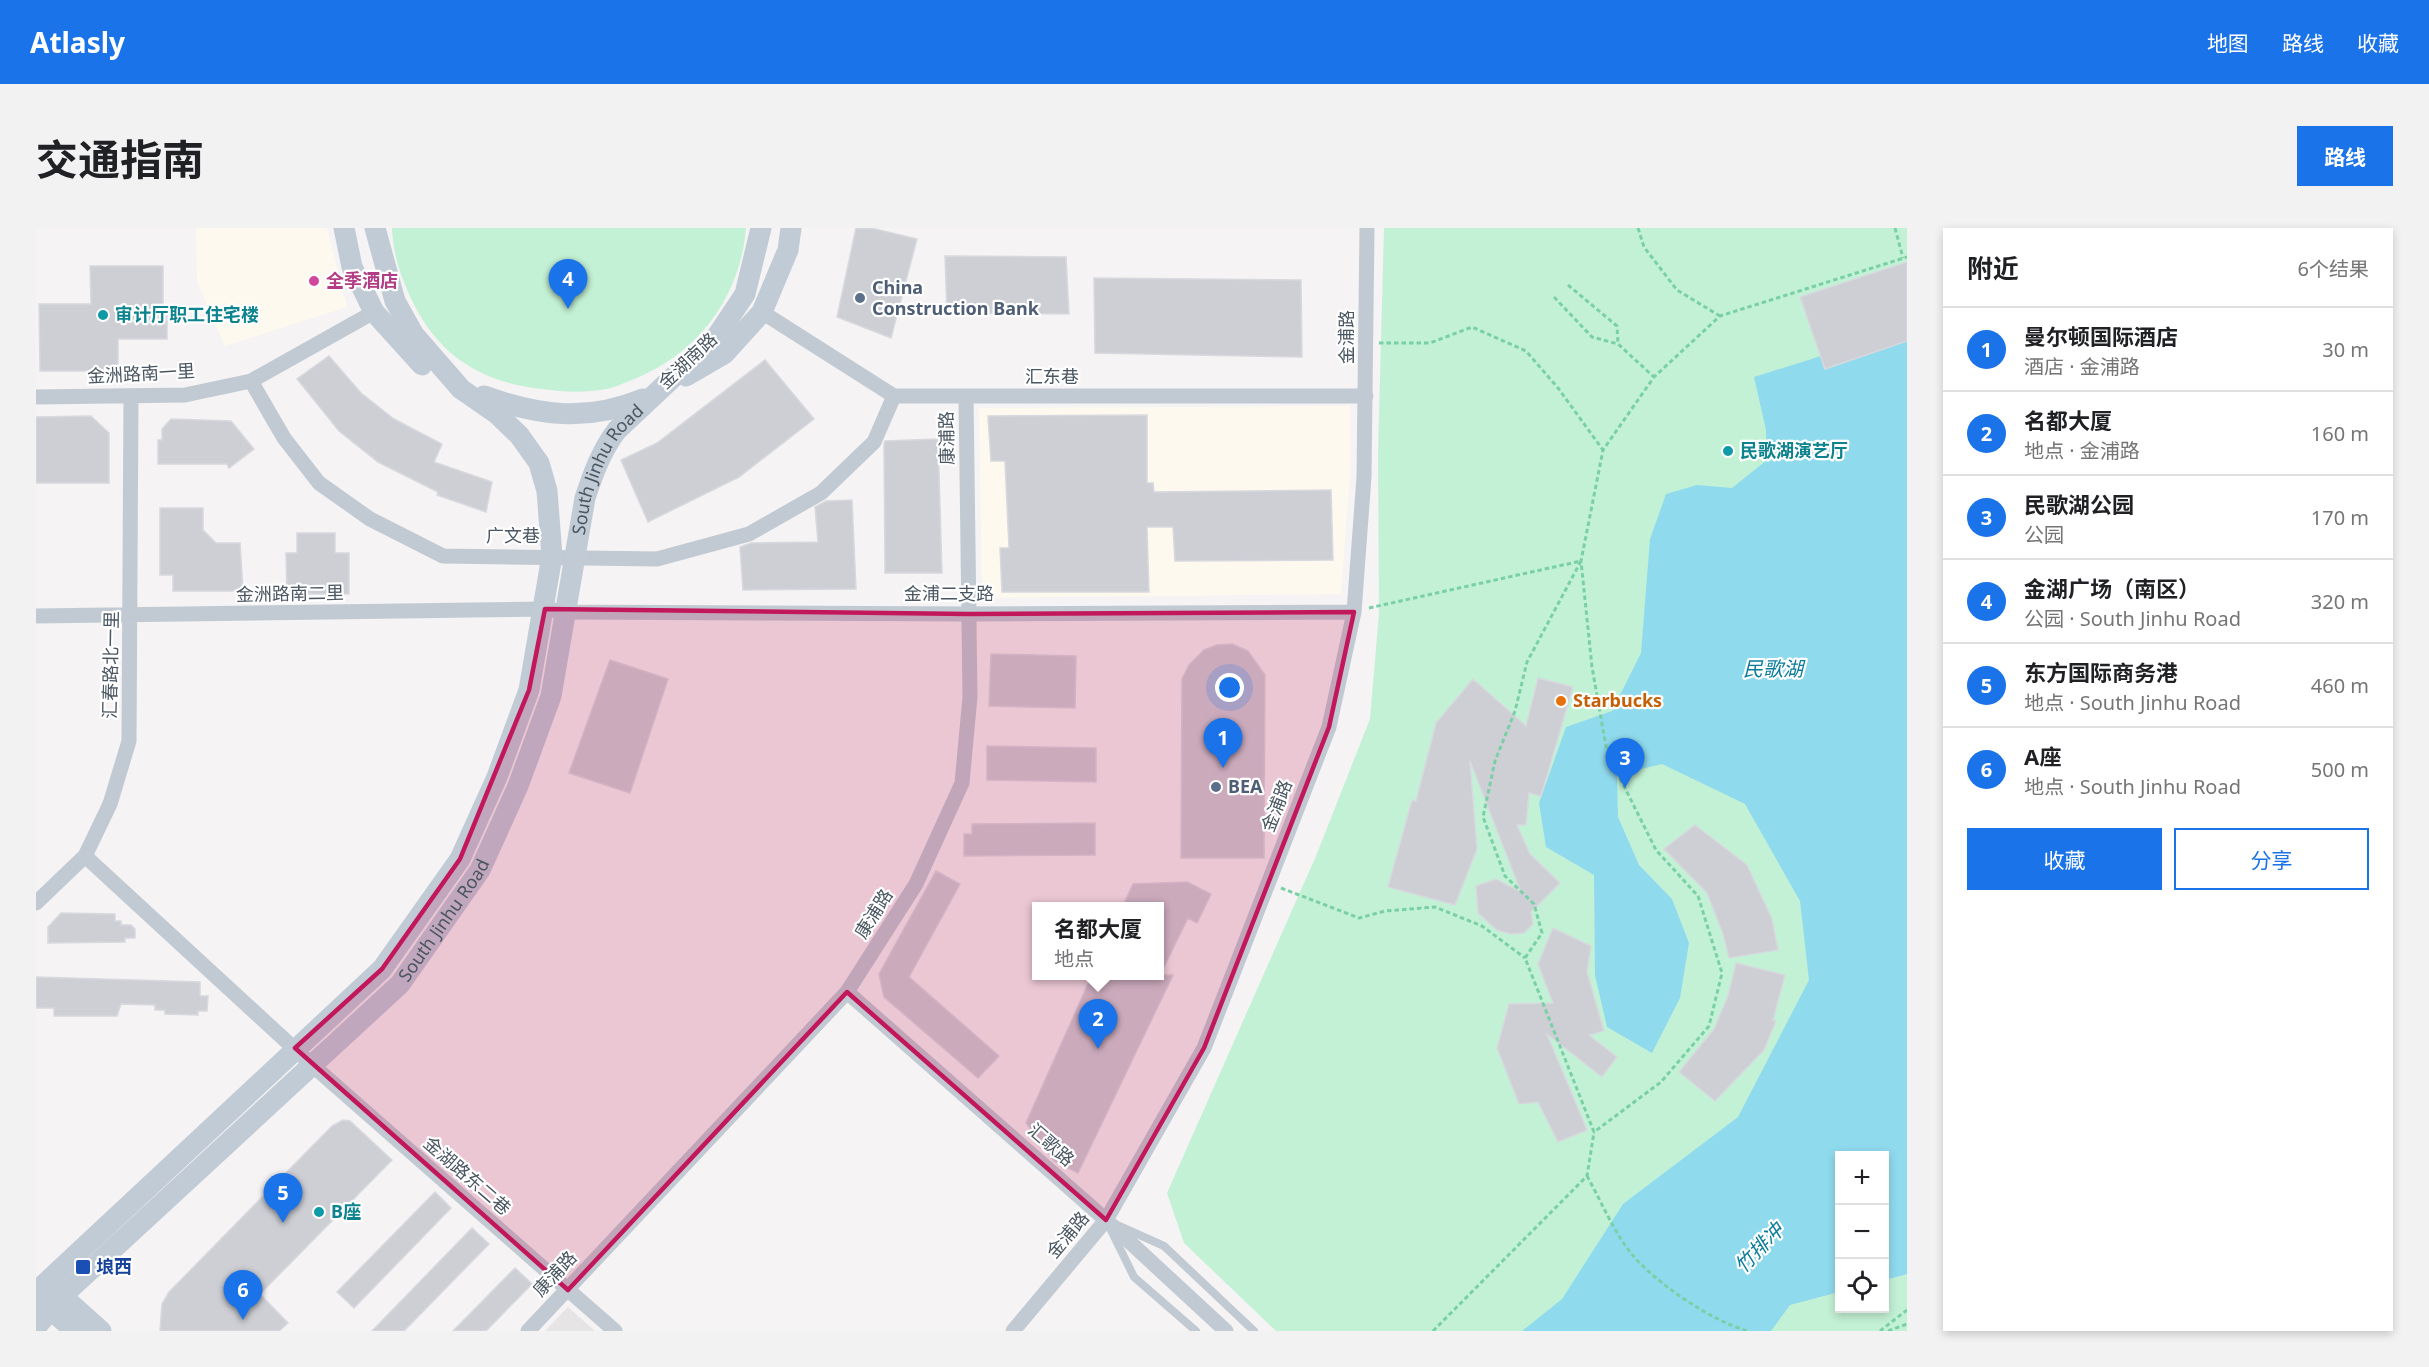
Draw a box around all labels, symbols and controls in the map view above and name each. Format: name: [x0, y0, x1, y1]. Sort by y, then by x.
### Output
text: Atlasly: [30, 23, 125, 61]
text: 地图: [2207, 29, 2249, 57]
text: 路线: [2282, 29, 2324, 57]
text: 收藏: [2357, 29, 2399, 57]
button: 路线: [2297, 126, 2393, 186]
text: 交通指南: [36, 130, 204, 187]
text: 附近: [1967, 250, 2019, 286]
text: 6个结果: [2298, 255, 2369, 282]
pin: 4: [548, 260, 588, 309]
place label: 全季酒店: [326, 268, 398, 292]
marker: 全季酒店: [307, 274, 321, 288]
place label: China Construction Bank: [872, 275, 1040, 320]
marker: China Construction Bank: [853, 291, 867, 305]
place label: 审计厅职工住宅楼: [115, 302, 259, 326]
marker: 审计厅职工住宅楼: [96, 308, 110, 322]
street label: 金浦路: [1334, 310, 1358, 364]
text: 曼尔顿国际酒店: [2024, 321, 2178, 351]
street label: 金湖南路: [653, 327, 722, 394]
text: 1: [1981, 336, 1992, 363]
text: 30 m: [2322, 336, 2369, 363]
text: 酒店 · 金浦路: [2024, 353, 2140, 380]
street label: 金洲路南一里: [86, 358, 196, 388]
street label: 汇东巷: [1025, 364, 1079, 388]
street label: South Jinhu Road: [566, 398, 648, 537]
text: 名都大厦: [2024, 405, 2112, 435]
street label: 康浦路: [934, 411, 958, 465]
text: 2: [1981, 420, 1992, 447]
text: 160 m: [2311, 420, 2369, 447]
text: 地点 · 金浦路: [2024, 437, 2140, 464]
place label: 民歌湖演艺厅: [1740, 438, 1848, 462]
marker: 民歌湖演艺厅: [1721, 444, 1735, 458]
text: 民歌湖公园: [2024, 489, 2134, 519]
text: 3: [1981, 504, 1992, 531]
text: 170 m: [2311, 504, 2369, 531]
text: 公园: [2024, 521, 2064, 548]
street label: 广文巷: [486, 523, 540, 547]
text: 金湖广场（南区）: [2024, 573, 2200, 603]
street label: 金洲路南二里: [236, 580, 344, 606]
street label: 金浦二支路: [904, 581, 994, 605]
text: 4: [1981, 588, 1992, 615]
text: 320 m: [2311, 588, 2369, 615]
text: 公园 · South Jinhu Road: [2024, 605, 2241, 632]
street label: 汇春路北一里: [97, 611, 123, 719]
water label: 民歌湖: [1743, 655, 1806, 682]
text: 东方国际商务港: [2024, 657, 2178, 687]
text: 5: [1981, 672, 1992, 699]
text: 460 m: [2311, 672, 2369, 699]
your location: [1215, 673, 1244, 702]
place label: Starbucks: [1573, 688, 1662, 712]
text: 地点 · South Jinhu Road: [2024, 689, 2241, 716]
marker: Starbucks: [1554, 694, 1568, 708]
pin: 1: [1204, 718, 1242, 768]
pin: 3: [1606, 738, 1644, 788]
text: A座: [2024, 741, 2061, 771]
text: 6: [1981, 756, 1992, 783]
text: 500 m: [2311, 756, 2369, 783]
text: 地点 · South Jinhu Road: [2024, 773, 2241, 800]
place label: BEA: [1228, 774, 1263, 798]
street label: 金浦路: [1255, 776, 1297, 835]
marker: BEA: [1209, 780, 1223, 794]
button: 收藏: [1967, 828, 2162, 890]
button: 分享: [2174, 828, 2369, 890]
street label: South Jinhu Road: [392, 855, 494, 986]
street label: 康浦路: [849, 884, 898, 943]
popup: [1032, 902, 1164, 980]
text: 名都大厦: [1054, 913, 1142, 943]
text: 地点: [1054, 945, 1094, 972]
pin: 2: [1078, 1000, 1118, 1049]
street label: 汇歌路: [1023, 1117, 1080, 1171]
street label: 金湖路东二巷: [419, 1131, 516, 1220]
map controls: [1835, 1151, 1889, 1313]
button: +: [1835, 1151, 1889, 1205]
pin: 5: [264, 1174, 302, 1223]
place label: B座: [331, 1199, 361, 1223]
marker: B座: [312, 1205, 326, 1219]
button: −: [1835, 1205, 1889, 1259]
street label: 金浦路: [1041, 1206, 1094, 1263]
water label: 竹排冲: [1728, 1215, 1791, 1279]
street label: 康浦路: [527, 1245, 581, 1301]
place label: 埌西: [96, 1254, 132, 1278]
marker: 埌西: [74, 1258, 92, 1276]
button: locate: [1835, 1259, 1889, 1313]
pin: 6: [224, 1270, 262, 1320]

